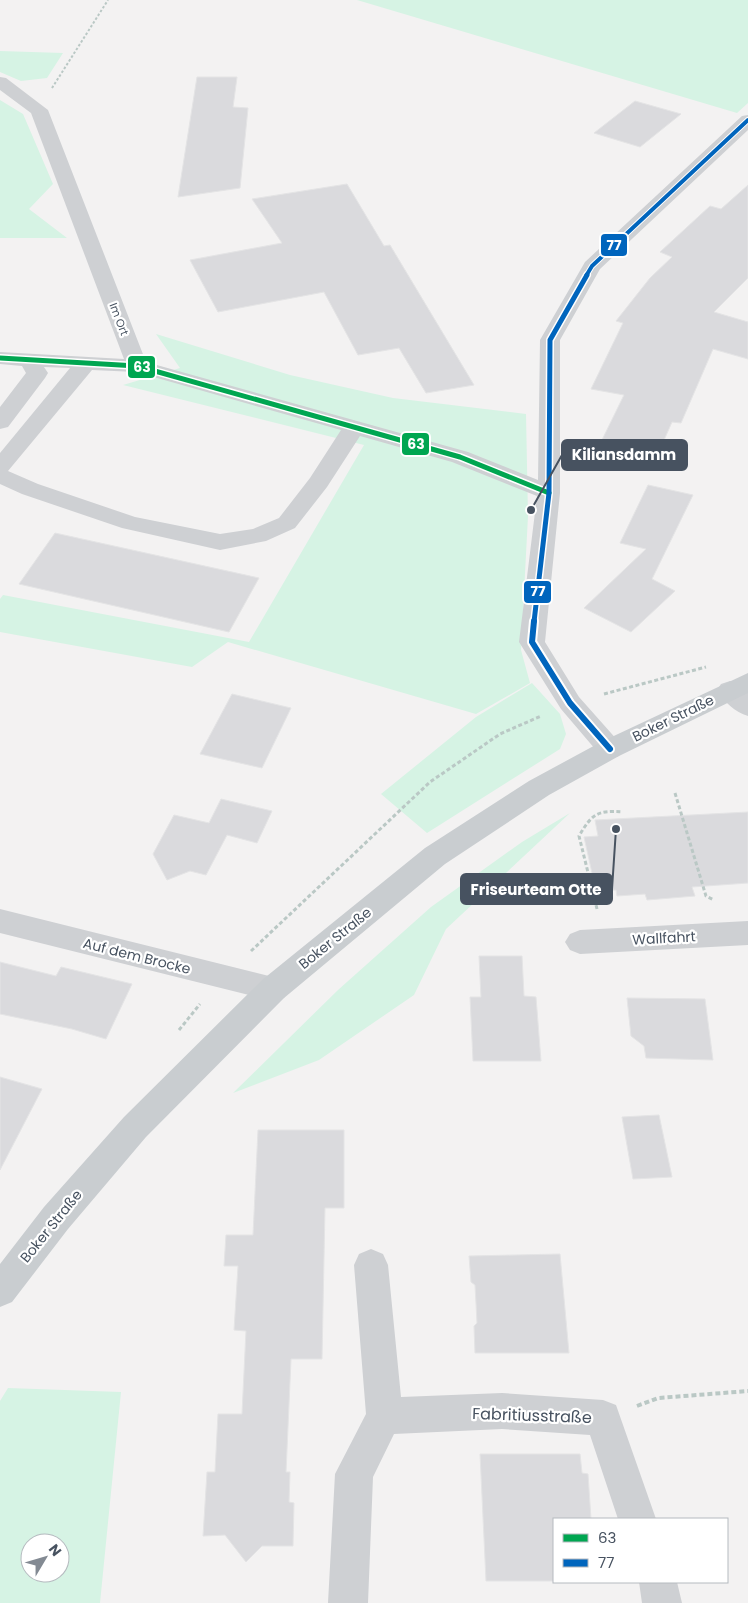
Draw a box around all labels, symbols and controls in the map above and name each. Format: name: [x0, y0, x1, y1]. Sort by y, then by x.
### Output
line badge: 77: [600, 233, 628, 257]
text: 77: [607, 235, 622, 255]
street label: Im Ort: [105, 300, 133, 338]
line badge: 63: [127, 355, 156, 379]
text: 63: [133, 357, 151, 377]
line badge: 63: [401, 432, 430, 456]
text: 63: [407, 434, 425, 454]
callout: Kiliansdamm: [562, 440, 687, 470]
text: Kiliansdamm: [572, 444, 676, 465]
line badge: 77: [523, 580, 552, 604]
text: 77: [531, 581, 546, 601]
street label: Boker Straße: [629, 689, 717, 746]
callout: Friseurteam Otte: [461, 874, 612, 904]
text: Friseurteam Otte: [471, 879, 601, 900]
street label: Boker Straße: [294, 902, 376, 974]
street label: Wallfahrt: [632, 926, 696, 950]
street label: Auf dem Brocke: [81, 933, 193, 979]
street label: Boker Straße: [15, 1185, 87, 1267]
street label: Fabritiusstraße: [472, 1402, 592, 1429]
legend: [553, 1518, 728, 1583]
text: 63: [598, 1527, 616, 1548]
north arrow: [20, 1533, 70, 1583]
text: N: [44, 1540, 66, 1560]
text: 77: [598, 1552, 614, 1573]

